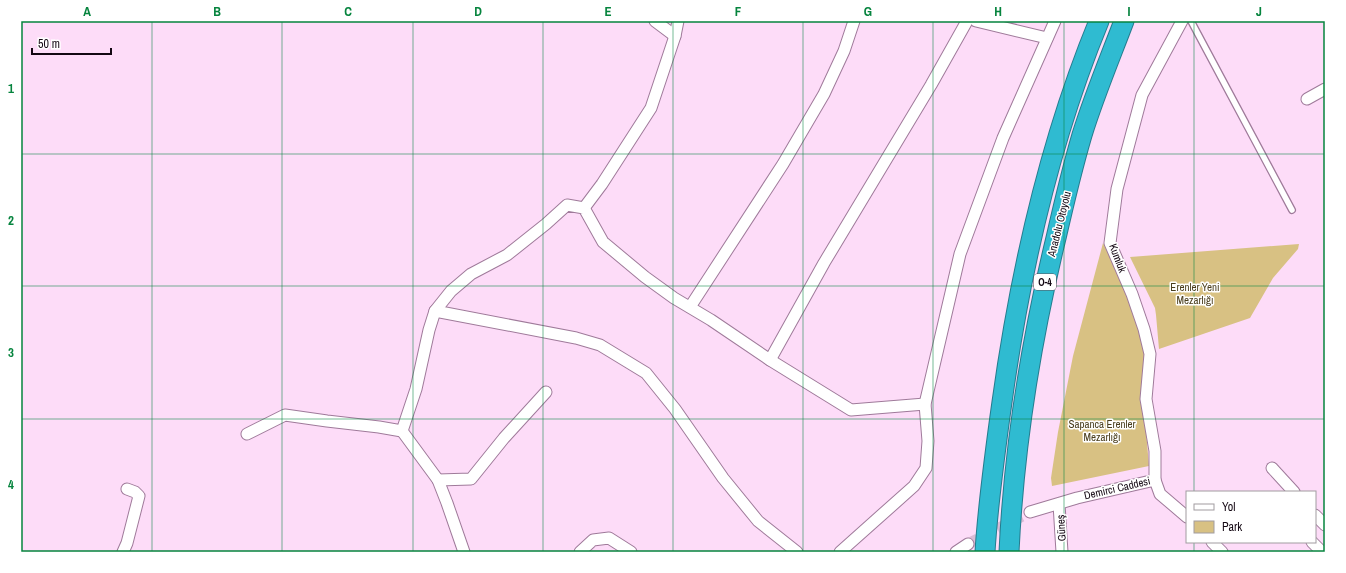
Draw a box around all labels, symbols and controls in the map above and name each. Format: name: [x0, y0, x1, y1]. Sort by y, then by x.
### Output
text: A: [83, 3, 91, 20]
text: B: [213, 3, 221, 20]
text: C: [344, 3, 352, 20]
text: D: [474, 3, 482, 20]
text: E: [604, 3, 612, 20]
text: F: [735, 3, 742, 20]
text: G: [864, 3, 872, 20]
text: H: [994, 3, 1002, 20]
text: I: [1128, 3, 1131, 20]
text: J: [1256, 3, 1262, 20]
scale bar: [32, 30, 111, 56]
text: 50 m: [38, 36, 60, 52]
text: 1: [8, 80, 14, 97]
street label: Anadolu Otoyolu: [1044, 190, 1074, 259]
text: 2: [8, 212, 14, 229]
street label: Kumluk: [1106, 241, 1130, 275]
road number: O-4: [1034, 274, 1056, 290]
park label: Erenler Yeni Mezarlığı: [1170, 280, 1220, 307]
text: 3: [8, 344, 14, 361]
park label: Sapanca Erenler Mezarlığı: [1068, 417, 1136, 444]
street label: Demirci Caddesi: [1082, 474, 1152, 502]
text: 4: [8, 476, 14, 493]
legend: [1186, 491, 1316, 543]
text: Yol: [1222, 499, 1235, 515]
street label: Güneş: [1053, 514, 1069, 542]
text: Park: [1222, 519, 1242, 535]

